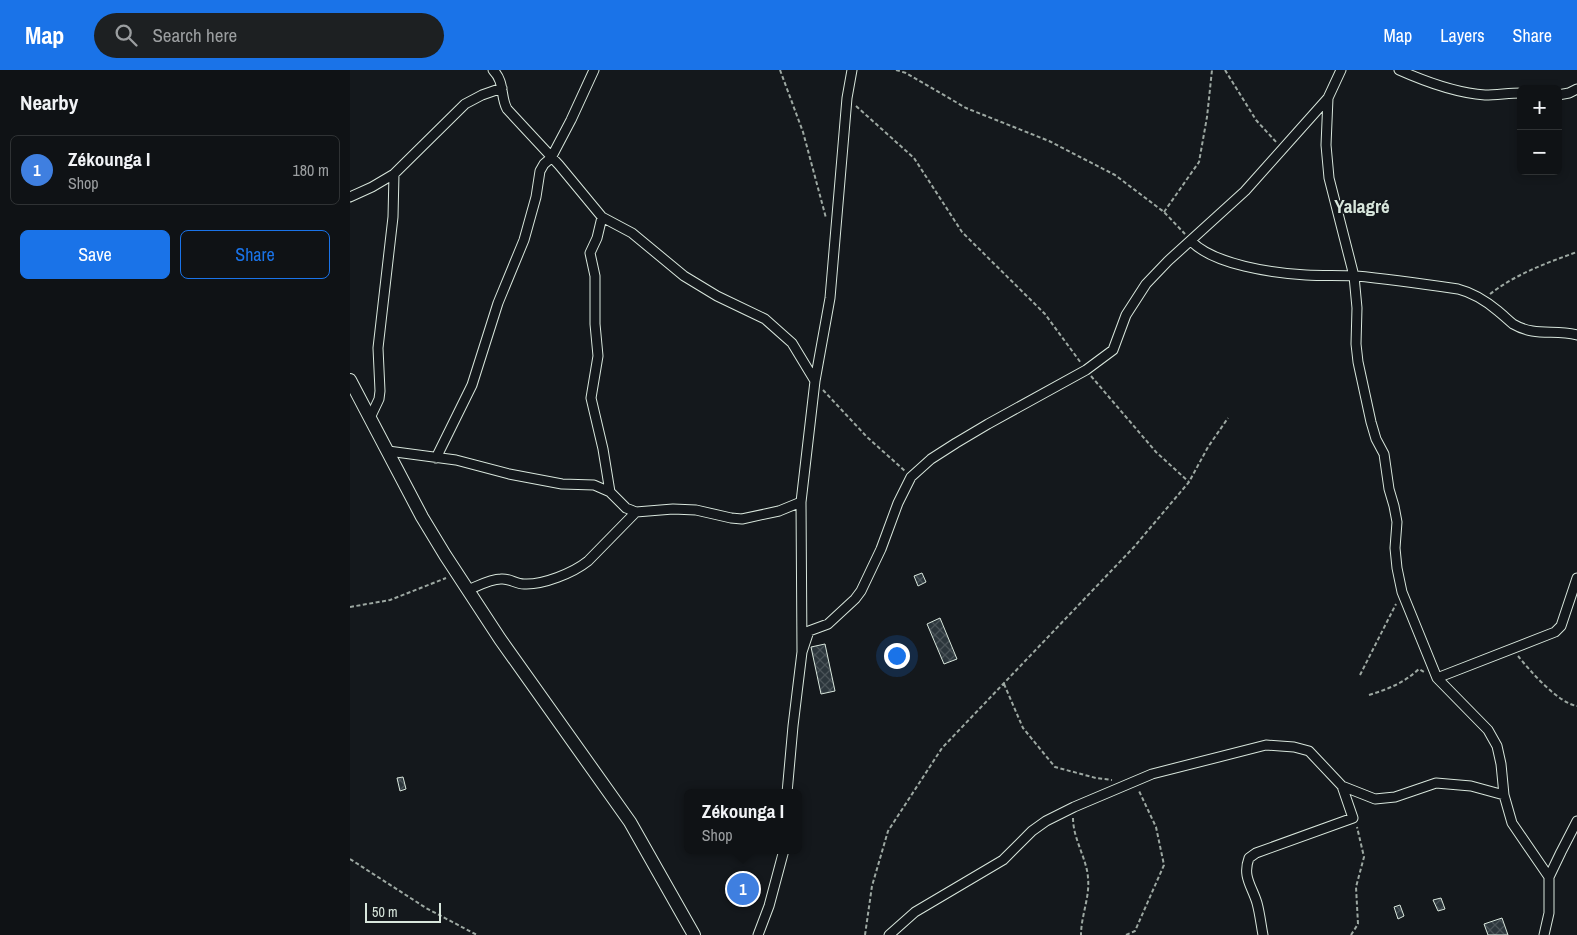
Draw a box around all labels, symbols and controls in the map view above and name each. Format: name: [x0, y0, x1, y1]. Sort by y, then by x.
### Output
search box: [94, 13, 444, 58]
text: Map: [25, 19, 64, 51]
icon: search: [112, 21, 140, 49]
text: Search here: [152, 22, 237, 48]
text: Map: [1384, 23, 1412, 48]
text: Layers: [1440, 23, 1485, 48]
text: Share: [1513, 23, 1552, 48]
map controls: [1517, 85, 1562, 175]
button: +: [1517, 85, 1562, 130]
text: Nearby: [20, 88, 78, 117]
button: −: [1517, 130, 1562, 175]
text: Zékounga I: [68, 146, 150, 172]
text: 1: [33, 159, 41, 181]
text: 180 m: [293, 159, 329, 181]
text: Shop: [68, 172, 99, 194]
district label: Yalagré: [1334, 193, 1390, 219]
button: Save: [20, 230, 170, 279]
button: Share: [180, 230, 330, 279]
your location: [884, 643, 910, 669]
popup: [684, 789, 802, 854]
text: Zékounga I: [702, 798, 784, 824]
text: Shop: [702, 824, 733, 846]
pin: 1: [727, 870, 759, 908]
scale bar: [365, 900, 441, 923]
text: 50 m: [372, 903, 398, 921]

